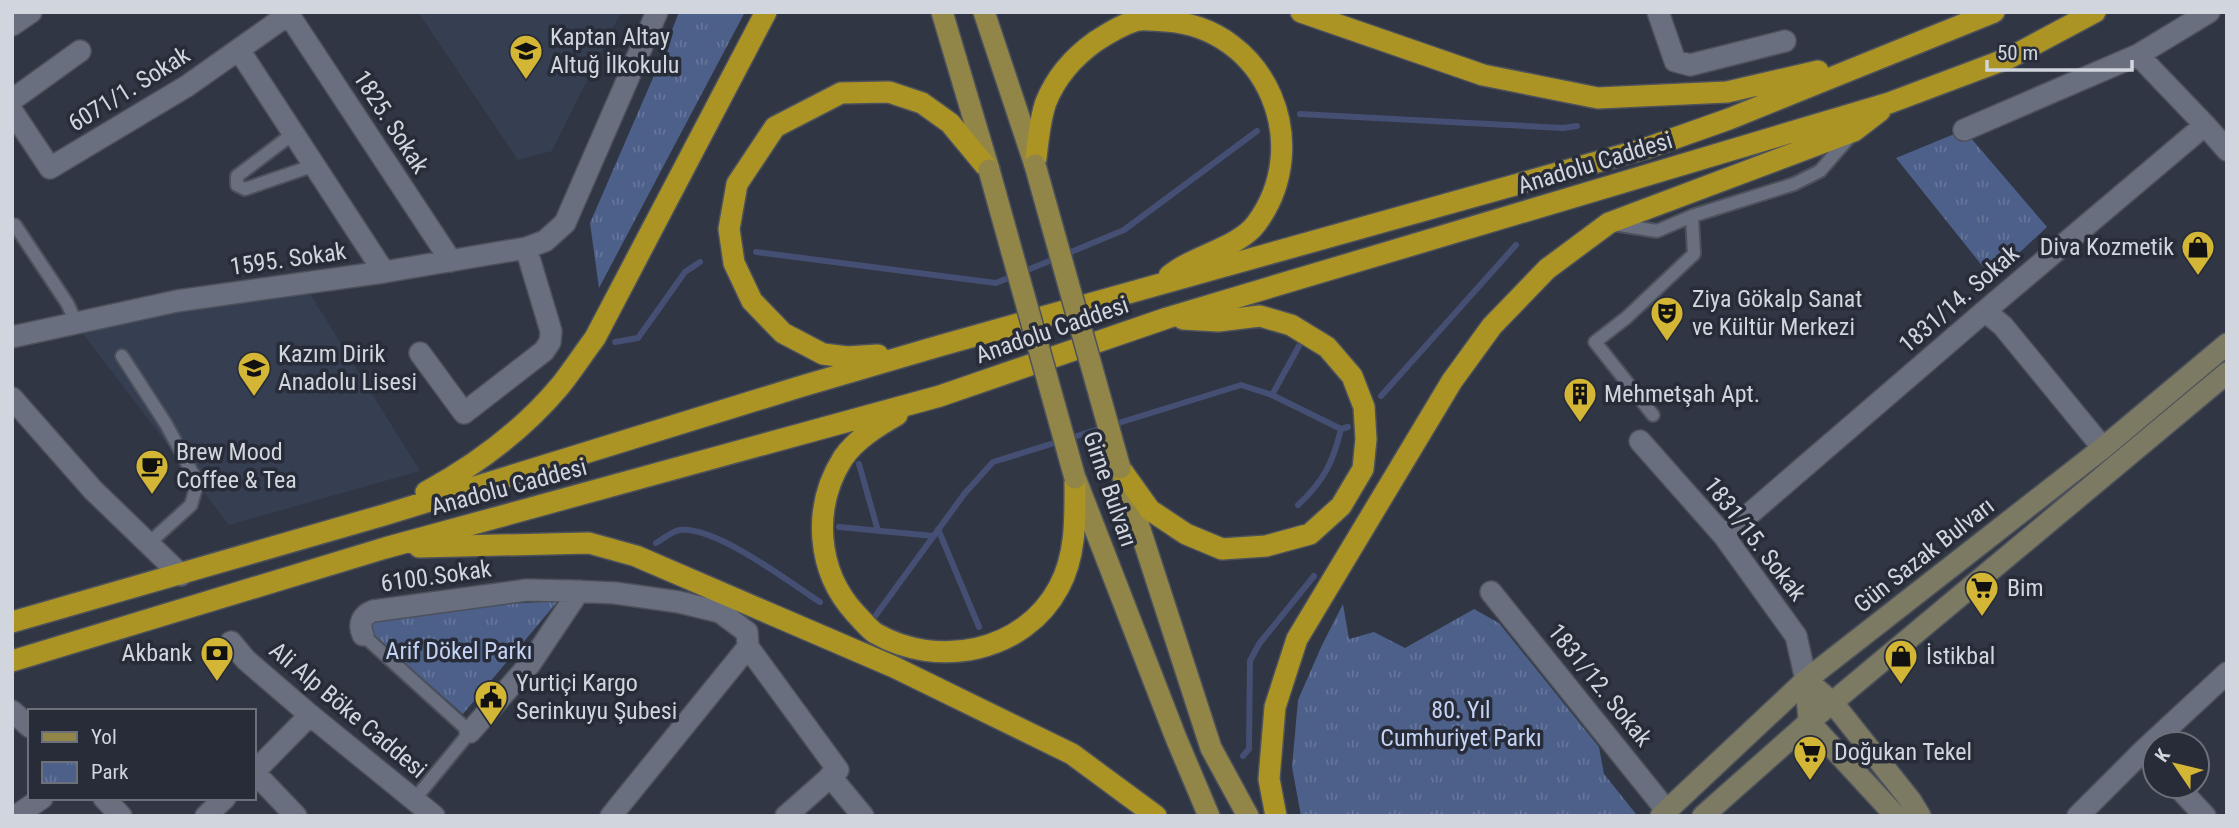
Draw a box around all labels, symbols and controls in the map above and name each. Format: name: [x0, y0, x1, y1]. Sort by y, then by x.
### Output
place label: Kaptan Altay Altuğ İlkokulu: [550, 23, 679, 79]
scale bar: [1987, 28, 2132, 72]
school or university icon: Kaptan Altay Altuğ İlkokulu: [507, 32, 545, 81]
street label: 6071/1. Sokak: [63, 41, 195, 137]
text: 50 m: [1997, 41, 2038, 65]
street label: 1825. Sokak: [347, 65, 435, 179]
street label: Anadolu Caddesi: [1514, 126, 1676, 200]
shop icon: Diva Kozmetik: [2179, 228, 2217, 277]
place label: Diva Kozmetik: [2040, 233, 2174, 261]
street label: 1595. Sokak: [228, 237, 348, 281]
street label: 1831/14. Sokak: [1893, 239, 2025, 359]
place label: Ziya Gökalp Sanat ve Kültür Merkezi: [1692, 285, 1862, 341]
street label: Anadolu Caddesi: [972, 291, 1132, 369]
theatre icon: Ziya Gökalp Sanat ve Kültür Merkezi: [1648, 294, 1686, 343]
place label: Kazım Dirik Anadolu Lisesi: [278, 340, 417, 396]
school or university icon: Kazım Dirik Anadolu Lisesi: [235, 349, 273, 398]
building icon: Mehmetşah Apt.: [1561, 375, 1599, 424]
place label: Mehmetşah Apt.: [1604, 380, 1760, 408]
street label: Girne Bulvarı: [1077, 428, 1143, 550]
place label: Brew Mood Coffee & Tea: [176, 438, 297, 494]
cafe icon: Brew Mood Coffee & Tea: [133, 447, 171, 496]
street label: Anadolu Caddesi: [428, 453, 590, 521]
street label: 1831/15. Sokak: [1698, 471, 1812, 607]
street label: Gün Sazak Bulvarı: [1848, 492, 2000, 618]
street label: 6100.Sokak: [379, 554, 493, 598]
supermarket icon: Bim: [1963, 569, 2001, 618]
place label: Bim: [2007, 574, 2044, 602]
street label: 1831/12. Sokak: [1542, 618, 1658, 752]
bank icon: Akbank: [198, 634, 236, 683]
street label: Ali Alp Böke Caddesi: [264, 636, 432, 784]
park label: Arif Dökel Parkı: [386, 637, 532, 665]
shop icon: İstikbal: [1882, 637, 1920, 686]
place label: Akbank: [122, 639, 192, 667]
place label: İstikbal: [1926, 642, 1995, 670]
place label: Yurtiçi Kargo Serinkuyu Şubesi: [516, 669, 677, 725]
public building icon: Yurtiçi Kargo Serinkuyu Şubesi: [472, 678, 510, 727]
park label: 80. Yıl Cumhuriyet Parkı: [1380, 696, 1542, 752]
legend: [28, 709, 256, 800]
text: Yol: [91, 725, 117, 749]
north arrow: [2141, 730, 2211, 800]
supermarket icon: Doğukan Tekel: [1791, 733, 1829, 782]
place label: Doğukan Tekel: [1834, 738, 1972, 766]
text: K: [2150, 744, 2175, 766]
text: Park: [91, 760, 129, 784]

